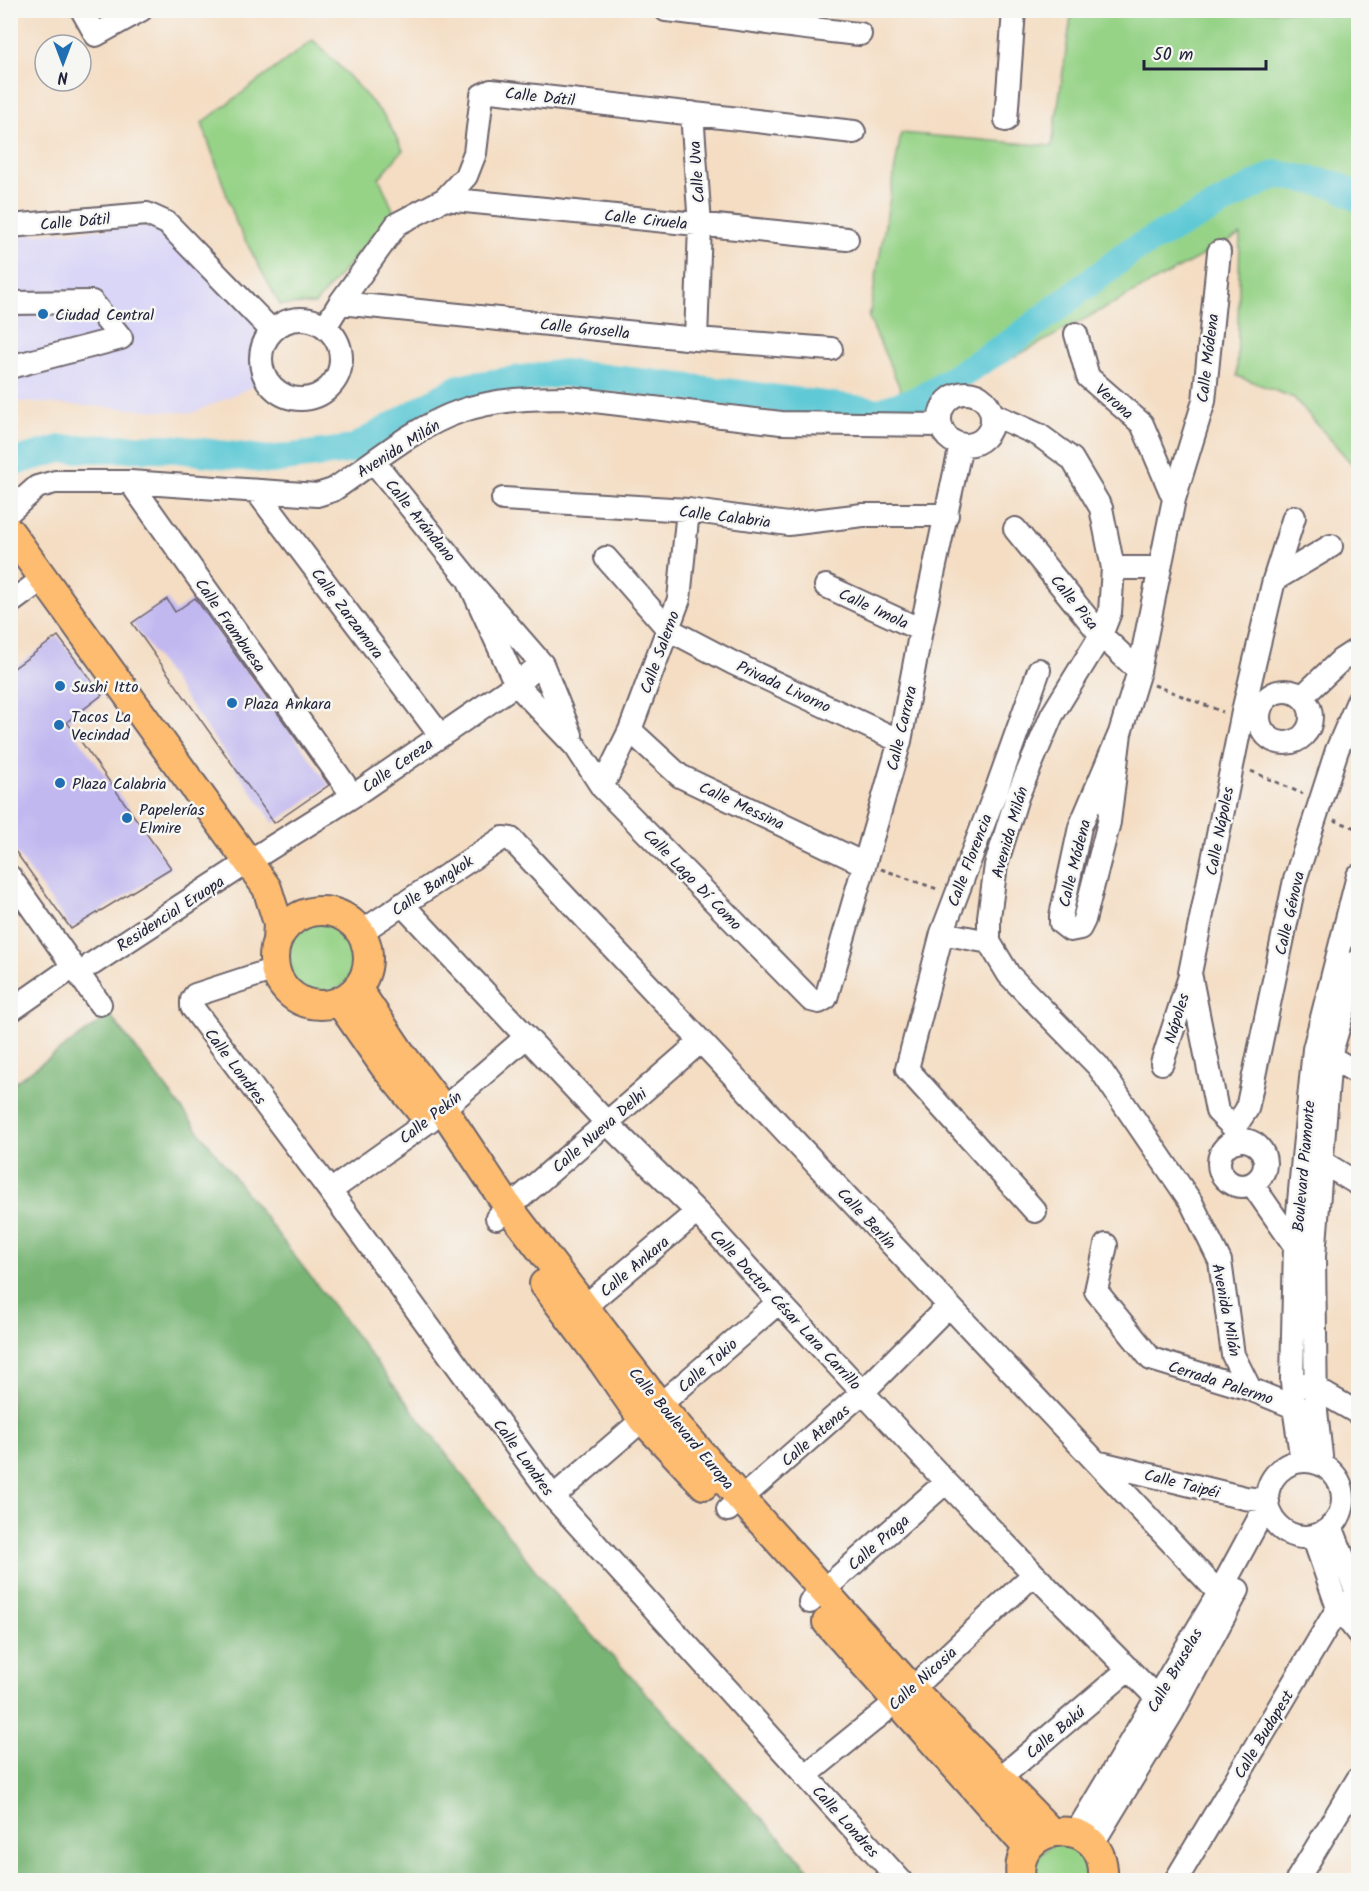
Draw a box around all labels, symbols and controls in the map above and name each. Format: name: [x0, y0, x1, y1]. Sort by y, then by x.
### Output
north arrow: [33, 33, 93, 93]
scale bar: [1144, 33, 1266, 71]
text: 50 m: [1153, 41, 1193, 70]
text: N: [58, 64, 68, 89]
street label: Calle Dátil: [504, 81, 576, 114]
street label: Calle Uva: [683, 140, 712, 204]
street label: Calle Ciruela: [603, 204, 689, 237]
street label: Calle Dátil: [39, 207, 111, 238]
place label: Ciudad Central: [55, 303, 154, 328]
marker: Ciudad Central: [36, 307, 50, 321]
street label: Calle Grosella: [539, 312, 631, 347]
street label: Calle Módena: [1191, 312, 1226, 404]
street label: Verona: [1089, 378, 1139, 426]
street label: Avenida Milán: [352, 414, 445, 485]
street label: Calle Arándano: [378, 474, 461, 568]
street label: Calle Calabria: [678, 499, 772, 536]
street label: Calle Zarzamora: [304, 563, 389, 665]
street label: Calle Pisa: [1044, 570, 1104, 636]
street label: Calle Frambuesa: [188, 574, 272, 678]
street label: Calle Imola: [834, 582, 913, 637]
street label: Calle Salerno: [634, 607, 687, 698]
street label: Privada Livorno: [732, 655, 835, 720]
place label: Sushi Itto: [72, 675, 138, 700]
marker: Sushi Itto: [53, 679, 67, 693]
street label: Calle Carrara: [881, 683, 924, 773]
place label: Plaza Ankara: [244, 692, 331, 717]
marker: Plaza Ankara: [225, 696, 239, 710]
place label: Tacos La Vecindad: [71, 705, 131, 748]
marker: Tacos La Vecindad: [52, 718, 66, 732]
street label: Calle Cereza: [357, 732, 439, 800]
place label: Plaza Calabria: [72, 772, 167, 797]
marker: Plaza Calabria: [53, 776, 67, 790]
street label: Calle Messina: [694, 776, 788, 837]
street label: Avenida Milán: [985, 784, 1035, 881]
street label: Calle Nápoles: [1200, 785, 1241, 878]
place label: Papelerías Elmire: [139, 798, 205, 841]
marker: Papelerías Elmire: [120, 811, 134, 825]
street label: Calle Florencia: [941, 811, 1000, 911]
street label: Calle Módena: [1052, 817, 1098, 910]
street label: Calle Lago Dí Como: [637, 823, 747, 937]
street label: Calle Bangkok: [387, 849, 479, 923]
street label: Calle Génova: [1269, 869, 1312, 958]
street label: Residencial Eruopa: [112, 870, 230, 959]
street label: Nápoles: [1158, 990, 1197, 1047]
street label: Calle Londres: [198, 1023, 272, 1111]
street label: Calle Nueva Delhi: [547, 1082, 654, 1180]
street label: Calle Pekín: [394, 1085, 468, 1151]
street label: Boulevard Piamonte: [1286, 1099, 1323, 1233]
street label: Calle Berlín: [830, 1182, 901, 1256]
street label: Calle Doctor César Lara Carrillo: [703, 1224, 867, 1396]
street label: Calle Ankara: [595, 1230, 675, 1304]
street label: Avenida Milán: [1204, 1262, 1247, 1359]
street label: Calle Tokio: [672, 1333, 744, 1399]
street label: Cerrada Palermo: [1165, 1355, 1276, 1412]
street label: Calle Boulevard Europa: [622, 1362, 740, 1496]
street label: Calle Atenas: [776, 1399, 856, 1473]
street label: Calle Londres: [486, 1414, 560, 1502]
street label: Calle Taipéi: [1141, 1463, 1223, 1506]
street label: Calle Praga: [842, 1509, 916, 1577]
street label: Calle Bruselas: [1141, 1624, 1210, 1718]
street label: Calle Nicosia: [883, 1641, 963, 1717]
street label: Calle Budapest: [1228, 1685, 1301, 1784]
street label: Calle Bakú: [1021, 1700, 1092, 1766]
street label: Calle Londres: [805, 1780, 885, 1864]

